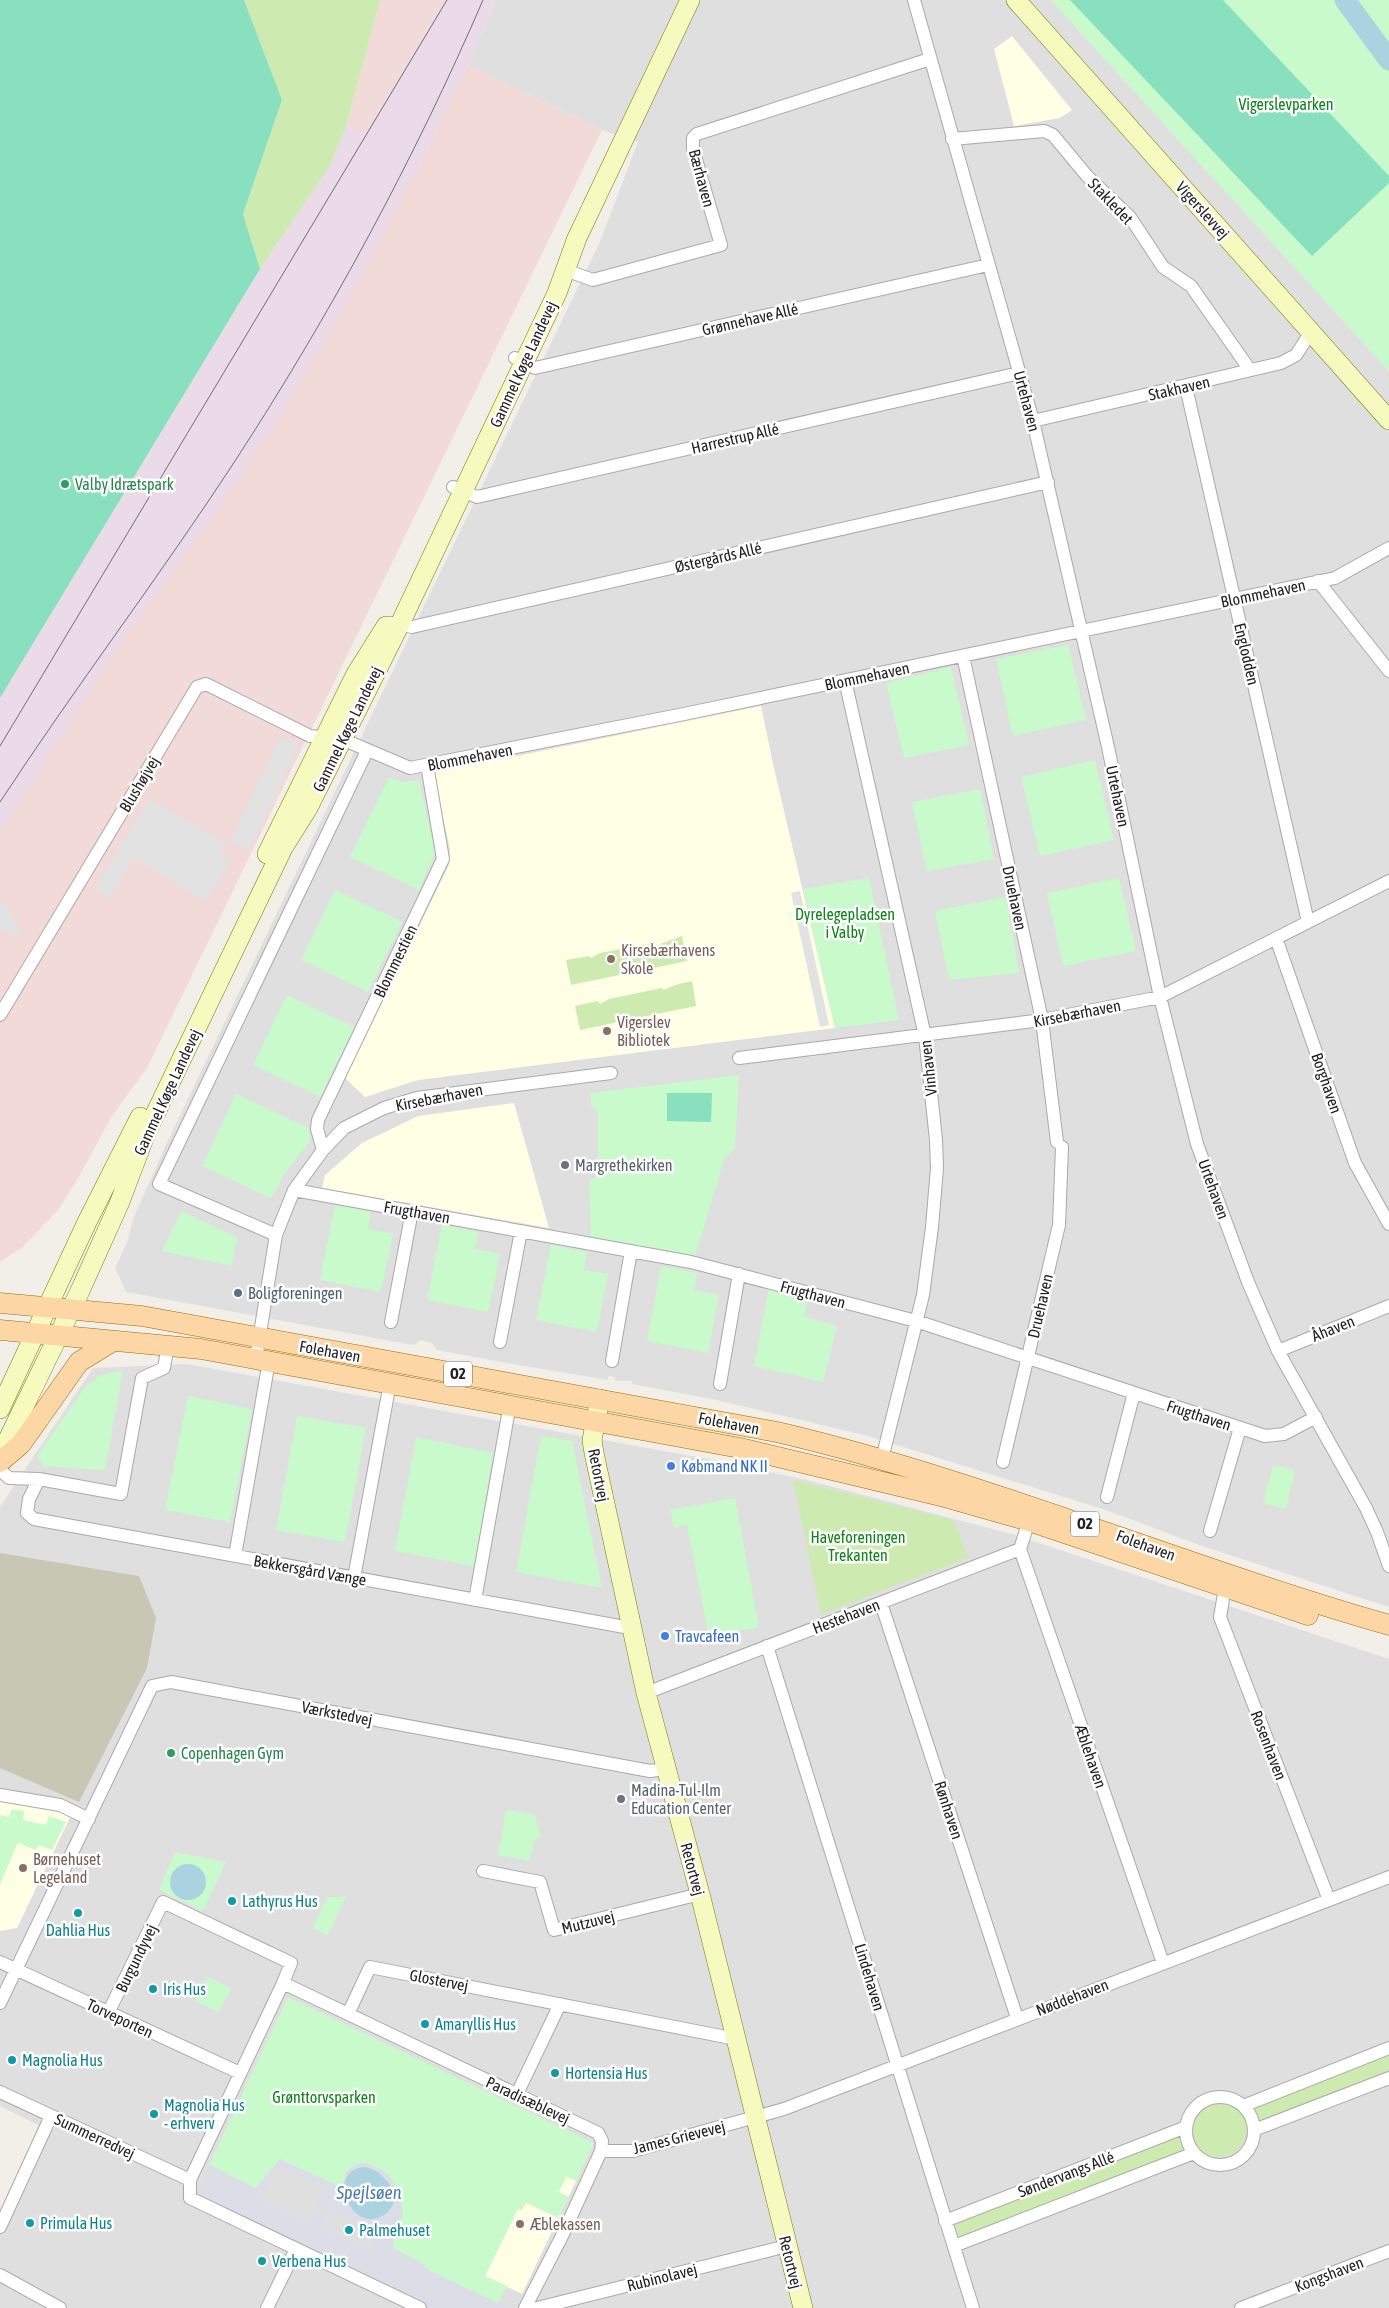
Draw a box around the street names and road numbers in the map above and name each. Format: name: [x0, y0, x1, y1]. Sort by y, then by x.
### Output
street label: Bærhaven: [686, 147, 718, 209]
street label: Stakledet: [1085, 174, 1137, 228]
street label: Vigerslevvej: [1172, 178, 1233, 243]
street label: Gammel Køge Landevej: [486, 298, 561, 430]
street label: Grønnehave Allé: [700, 299, 800, 339]
street label: Urtehaven: [1010, 369, 1044, 433]
street label: Stakhaven: [1147, 372, 1211, 404]
street label: Harrestrup Allé: [689, 419, 781, 458]
street label: Østergårds Allé: [673, 538, 763, 577]
street label: Blommehaven: [1219, 575, 1307, 611]
street label: Englodden: [1230, 621, 1263, 687]
street label: Blommehaven: [823, 658, 911, 694]
street label: Gammel Køge Landevej: [309, 663, 386, 795]
street label: Blommehaven: [426, 740, 514, 774]
street label: Blushøjvej: [115, 753, 163, 816]
street label: Urtehaven: [1103, 764, 1133, 828]
street label: Druehaven: [999, 864, 1031, 932]
street label: Blommestien: [370, 922, 420, 1000]
street label: Kirsebærhaven: [1032, 996, 1122, 1030]
street label: Gammel Køge Landevej: [130, 1026, 205, 1158]
street label: Vinhaven: [916, 1039, 940, 1097]
street label: Borghaven: [1307, 1050, 1346, 1116]
street label: Kirsebærhaven: [394, 1080, 484, 1114]
street label: Urtehaven: [1195, 1157, 1233, 1221]
street label: Frugthaven: [382, 1197, 451, 1228]
street label: Druehaven: [1024, 1272, 1056, 1340]
street label: Frugthaven: [778, 1277, 848, 1312]
street label: Åhaven: [1309, 1310, 1357, 1345]
street label: Folehaven: [298, 1337, 362, 1365]
road number: O2: [444, 1362, 472, 1386]
street label: Frugthaven: [1164, 1396, 1234, 1435]
street label: Folehaven: [697, 1408, 761, 1438]
street label: Retortvej: [584, 1447, 613, 1503]
road number: O2: [1071, 1512, 1099, 1536]
street label: Folehaven: [1114, 1526, 1178, 1564]
street label: Bekkersgård Vænge: [252, 1551, 368, 1590]
street label: Hestehaven: [810, 1595, 882, 1637]
street label: Værkstedvej: [300, 1697, 374, 1730]
street label: Rosenhaven: [1248, 1708, 1290, 1782]
street label: Æblehaven: [1072, 1722, 1110, 1790]
street label: Rønhaven: [931, 1779, 967, 1841]
street label: Retortvej: [676, 1841, 709, 1898]
street label: Mutzuvej: [560, 1907, 617, 1938]
street label: Burgundyvej: [112, 1921, 161, 1995]
street label: Lindehaven: [851, 1941, 889, 2013]
street label: Glostervej: [408, 1965, 470, 1995]
street label: Nøddehaven: [1033, 1975, 1111, 2019]
street label: Torveporten: [84, 1995, 156, 2042]
street label: Paradisæblevej: [483, 2073, 573, 2128]
street label: Summerredvej: [52, 2110, 138, 2163]
street label: James Grievevej: [631, 2117, 727, 2158]
street label: Søndervangs Allé: [1015, 2147, 1117, 2201]
street label: Retortvej: [775, 2234, 806, 2291]
street label: Kongshaven: [1292, 2253, 1366, 2296]
street label: Rubinolavej: [625, 2260, 699, 2295]

